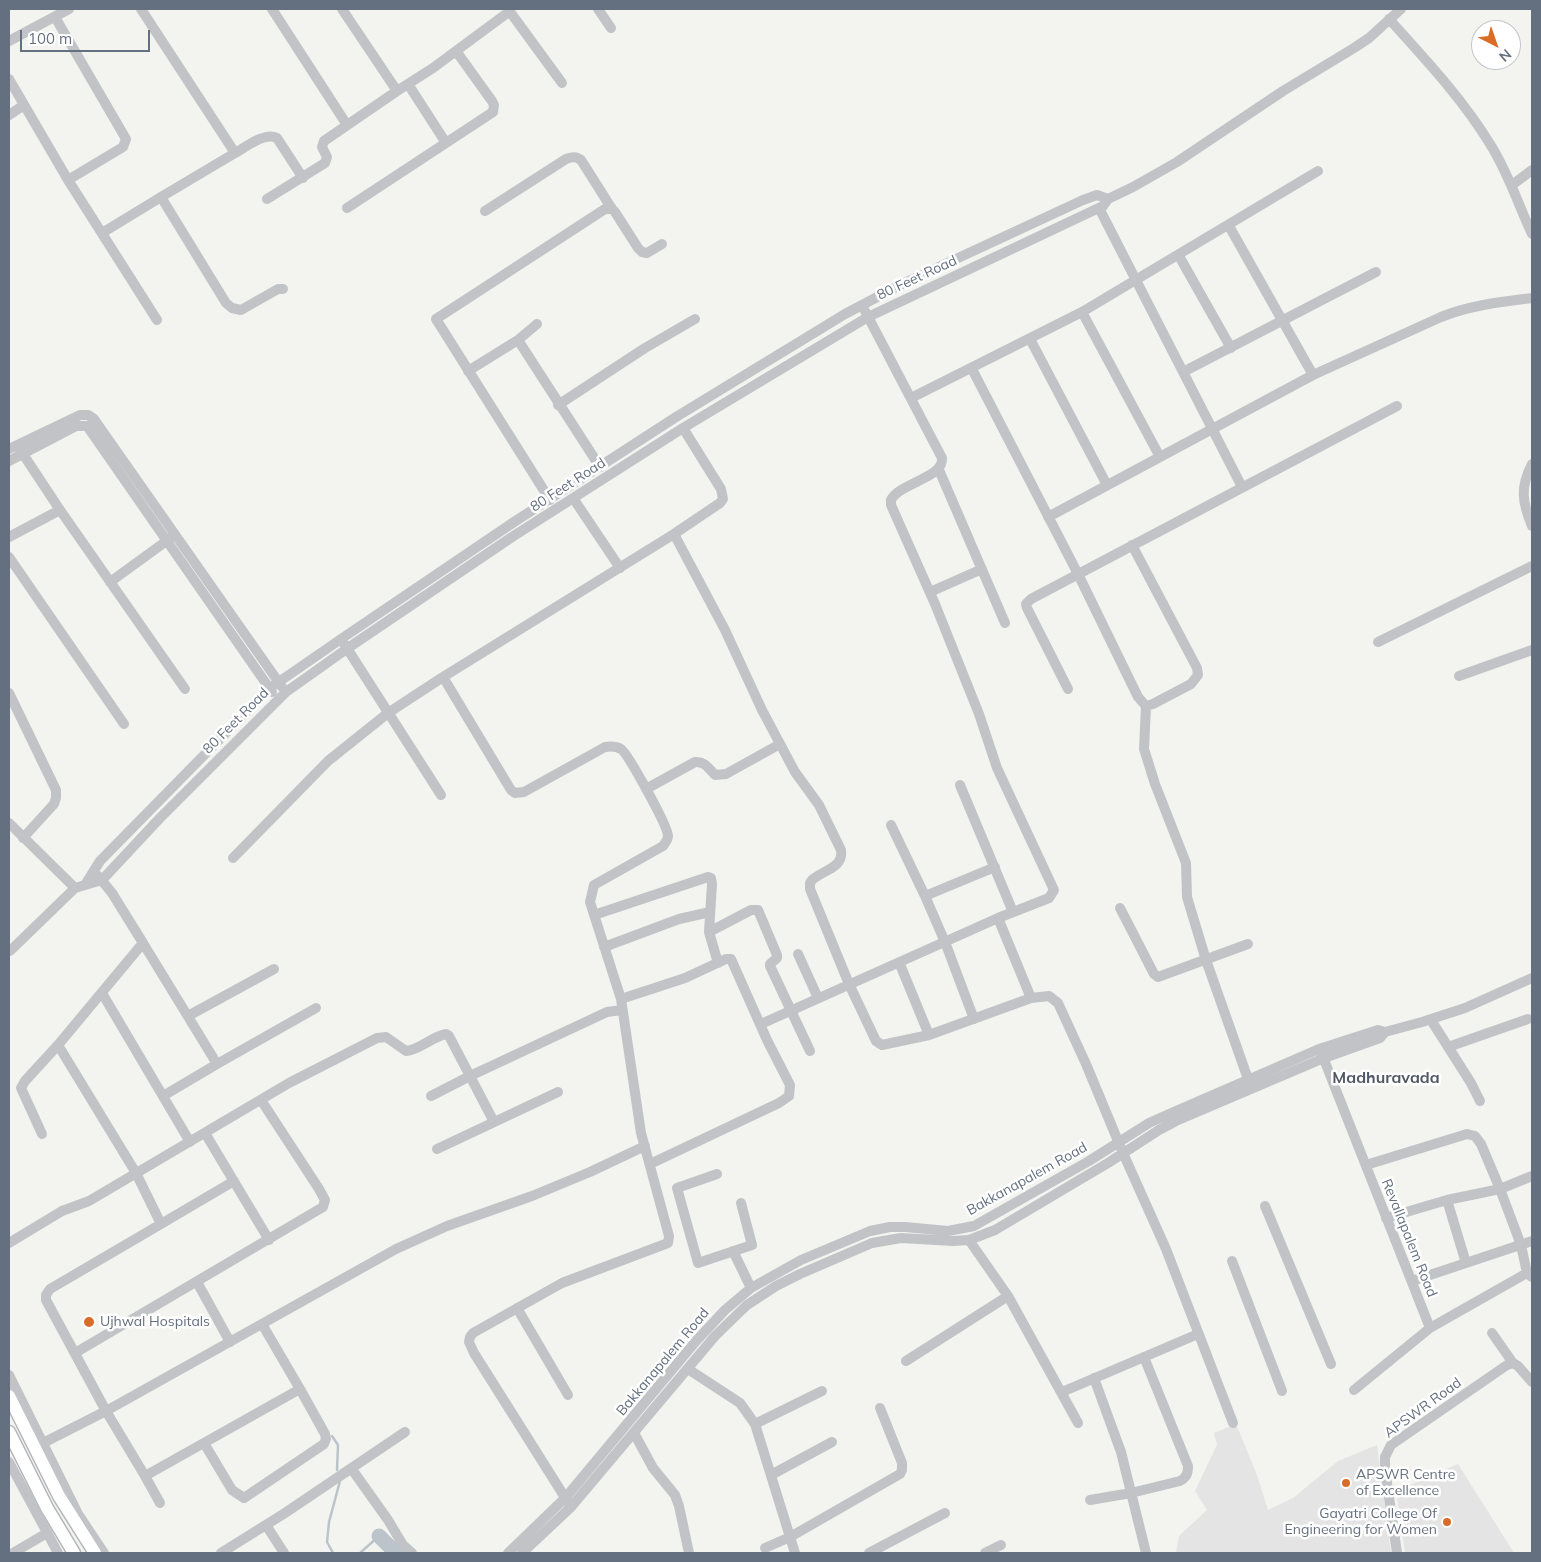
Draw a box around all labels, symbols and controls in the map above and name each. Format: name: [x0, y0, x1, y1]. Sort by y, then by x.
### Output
scale bar: [22, 20, 152, 52]
north arrow: [1471, 20, 1521, 70]
text: 100 m: [28, 29, 72, 48]
text: N: [1495, 45, 1515, 66]
street label: 80 Feet Road: [874, 252, 960, 304]
street label: 80 Feet Road: [527, 454, 609, 516]
street label: 80 Feet Road: [200, 685, 272, 757]
district label: Madhuravada: [1332, 1068, 1440, 1088]
street label: Bakkanapalem Road: [964, 1139, 1090, 1219]
street label: Revallapalem Road: [1378, 1177, 1440, 1299]
street label: Bakkanapalem Road: [613, 1305, 713, 1419]
place label: Ujhwal Hospitals: [100, 1314, 210, 1330]
marker: Ujhwal Hospitals: [82, 1315, 96, 1329]
street label: APSWR Road: [1381, 1374, 1465, 1442]
place label: APSWR Centre of Excellence: [1356, 1467, 1455, 1500]
marker: APSWR Centre of Excellence: [1340, 1477, 1352, 1489]
place label: Gayatri College Of Engineering for Women: [1285, 1506, 1437, 1538]
marker: Gayatri College Of Engineering for Women: [1441, 1516, 1453, 1528]

